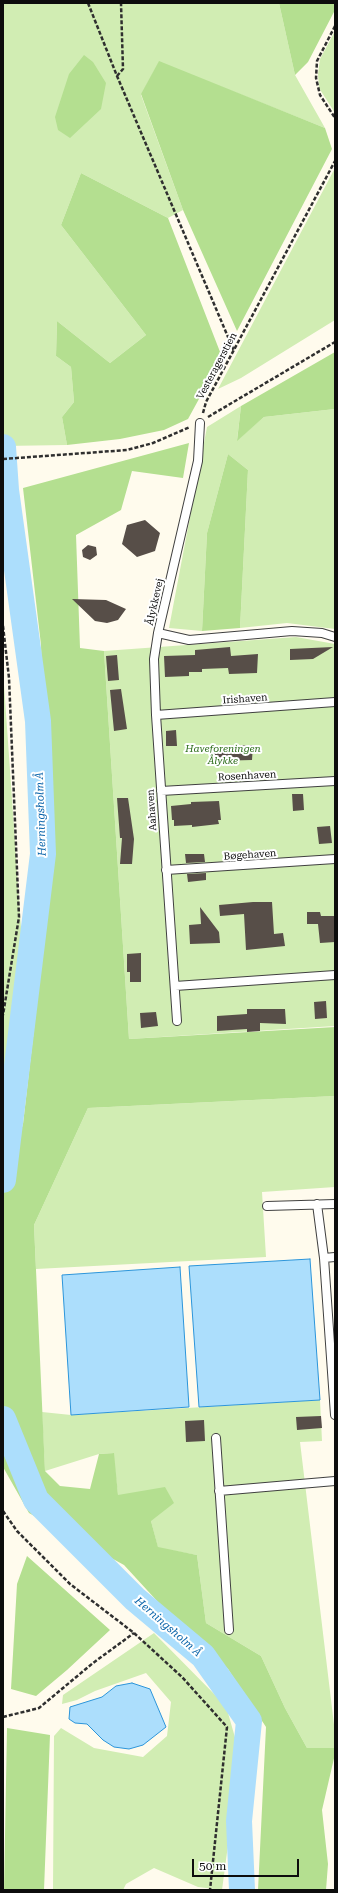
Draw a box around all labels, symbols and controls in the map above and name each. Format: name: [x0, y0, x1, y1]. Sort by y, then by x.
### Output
street label: Vesteragerstien: [194, 331, 240, 401]
street label: Ålykkevej: [144, 577, 166, 627]
street label: Irishaven: [222, 691, 268, 707]
park label: Haveforeningen Ålykke: [185, 743, 261, 766]
street label: Rosenhaven: [217, 768, 277, 784]
water label: Herningsholm Å: [33, 772, 49, 856]
street label: Aahaven: [145, 789, 159, 831]
street label: Bøgehaven: [223, 847, 277, 863]
water label: Herningsholm Å: [132, 1594, 204, 1660]
scale bar: [194, 1851, 301, 1877]
text: 50 m: [199, 1859, 226, 1873]

